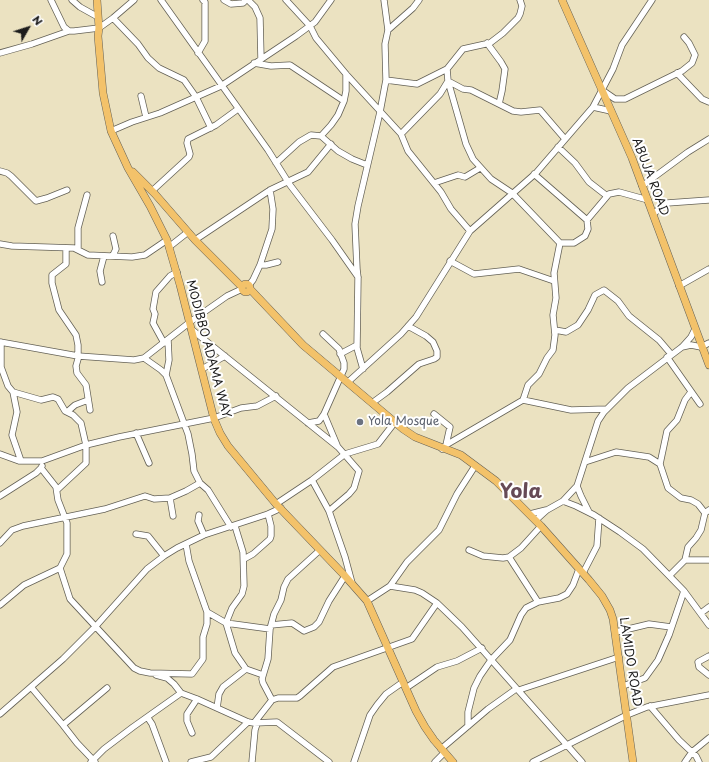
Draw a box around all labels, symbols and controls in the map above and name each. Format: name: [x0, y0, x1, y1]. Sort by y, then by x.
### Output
north arrow: [8, 8, 48, 48]
text: N: [28, 11, 47, 29]
street label: ABUJA ROAD: [629, 136, 671, 218]
street label: MODIBBO ADAMA WAY: [183, 278, 233, 420]
place label: Yola Mosque: [368, 415, 439, 429]
marker: Yola Mosque: [355, 417, 365, 427]
district label: Yola: [500, 480, 542, 504]
street label: LAMIDO ROAD: [616, 616, 644, 708]

